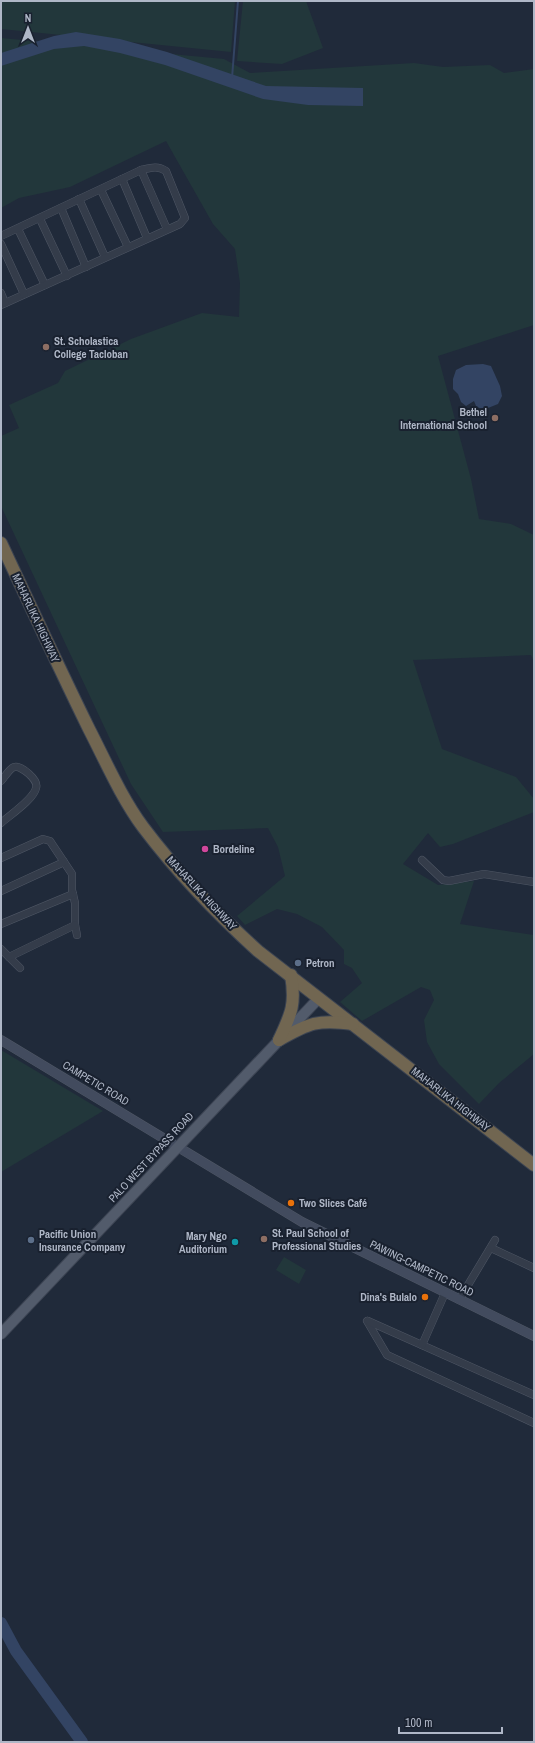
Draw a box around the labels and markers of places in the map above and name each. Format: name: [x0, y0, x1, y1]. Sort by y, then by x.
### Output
place label: St. Scholastica College Tacloban: [54, 334, 128, 361]
marker: St. Scholastica College Tacloban: [41, 342, 51, 352]
place label: Bethel International School: [400, 405, 487, 432]
marker: Bethel International School: [490, 413, 500, 423]
place label: Bordeline: [213, 842, 255, 856]
marker: Bordeline: [200, 844, 210, 854]
place label: Petron: [306, 956, 335, 970]
marker: Petron: [293, 958, 303, 968]
place label: Two Slices Café: [299, 1196, 367, 1210]
marker: Two Slices Café: [286, 1198, 296, 1208]
place label: St. Paul School of Professional Studies: [272, 1226, 361, 1253]
place label: Pacific Union Insurance Company: [39, 1227, 125, 1254]
place label: Mary Ngo Auditorium: [179, 1229, 227, 1256]
marker: St. Paul School of Professional Studies: [259, 1234, 269, 1244]
marker: Pacific Union Insurance Company: [26, 1235, 36, 1245]
marker: Mary Ngo Auditorium: [230, 1237, 240, 1247]
place label: Dina's Bulalo: [360, 1290, 417, 1304]
marker: Dina's Bulalo: [420, 1292, 430, 1302]

